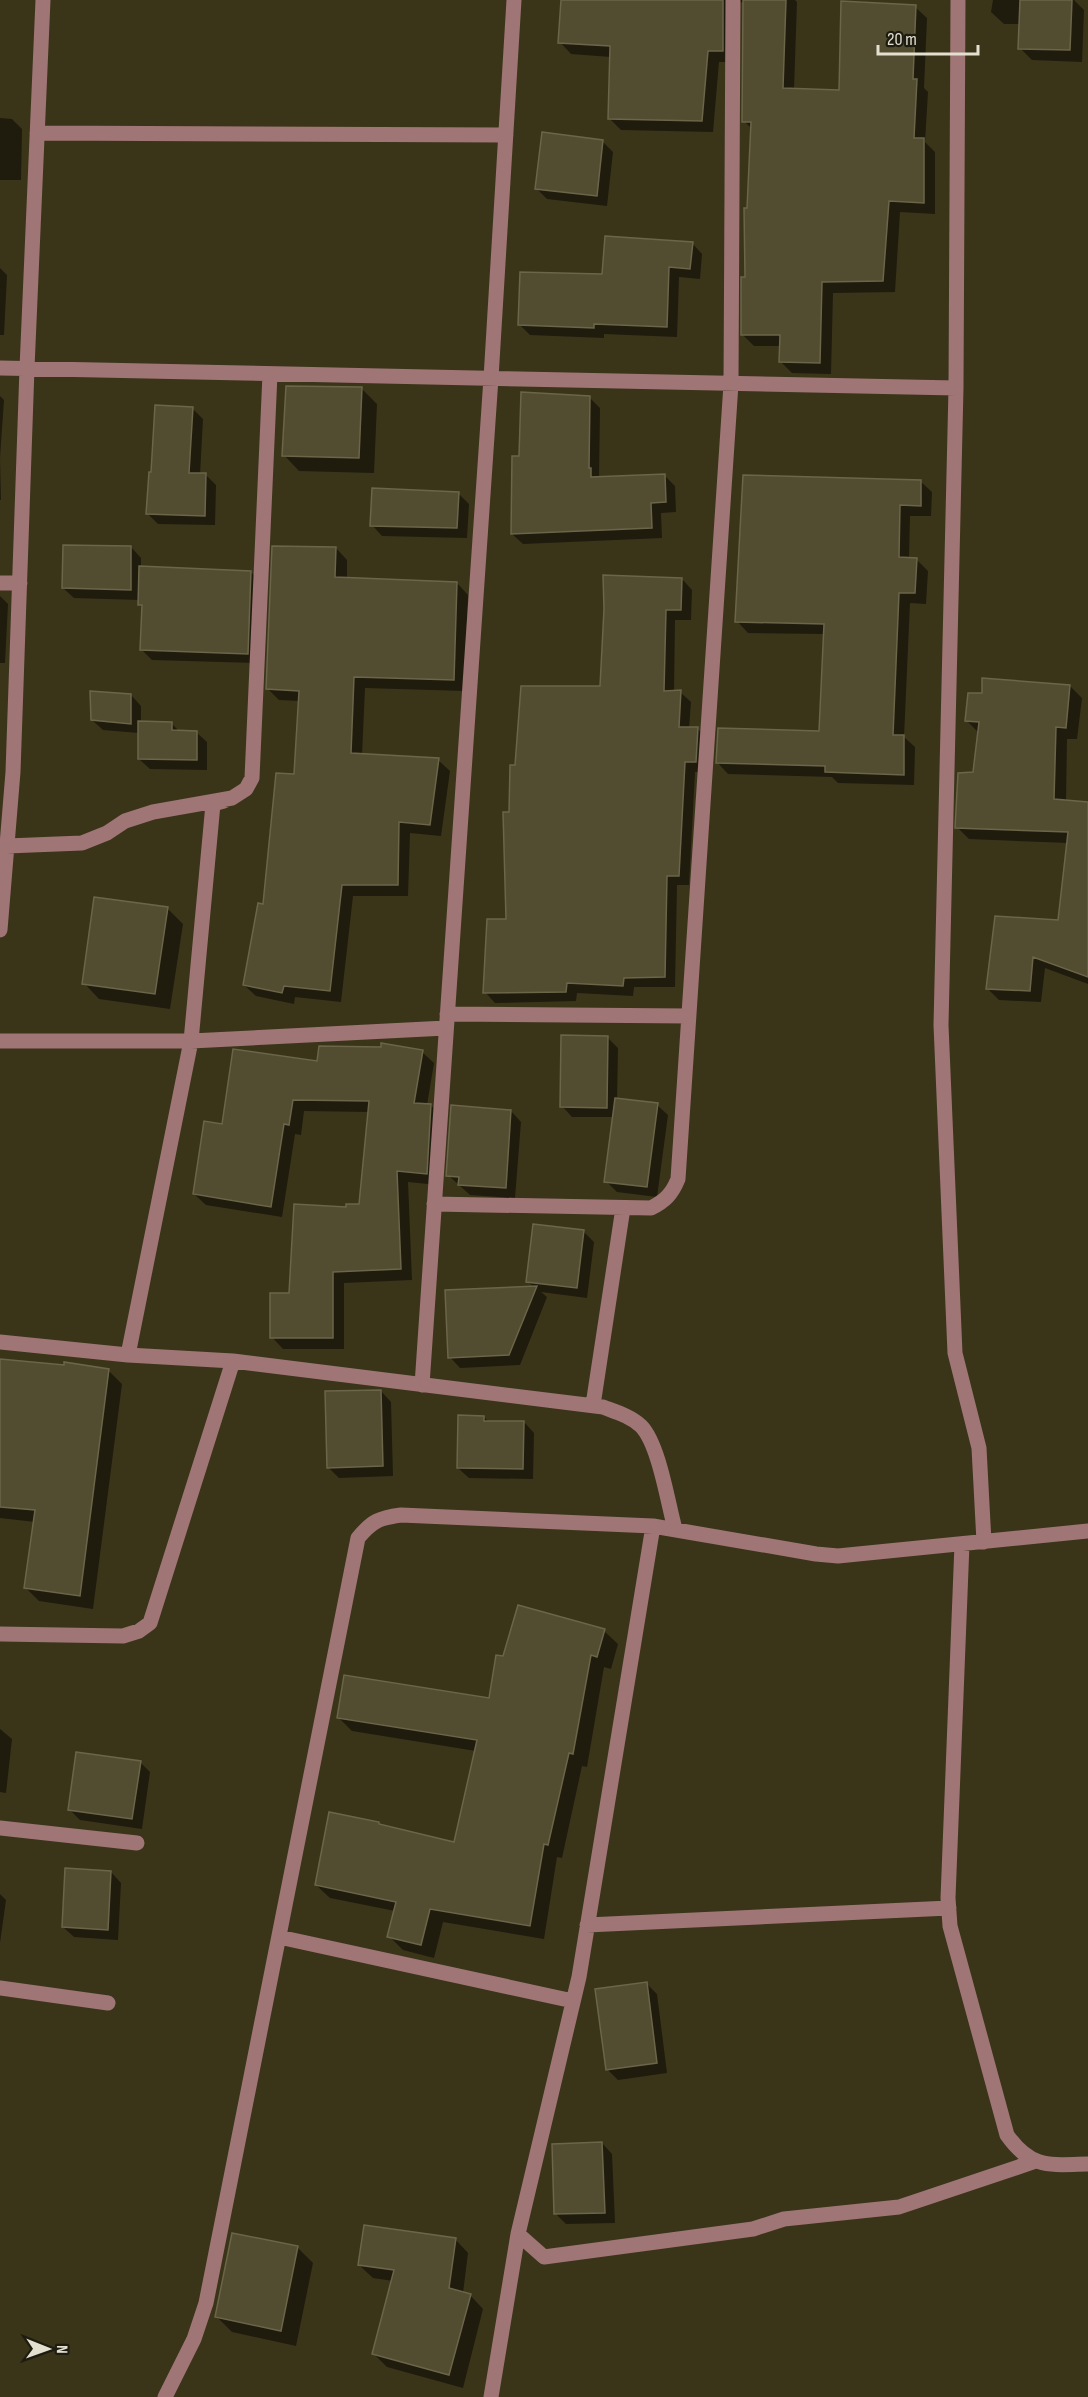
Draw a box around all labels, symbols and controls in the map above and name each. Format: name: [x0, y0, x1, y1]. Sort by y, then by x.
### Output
scale bar: [878, 18, 978, 56]
text: 20 m: [887, 29, 917, 50]
north arrow: [18, 2319, 78, 2379]
text: N: [52, 2345, 71, 2354]

